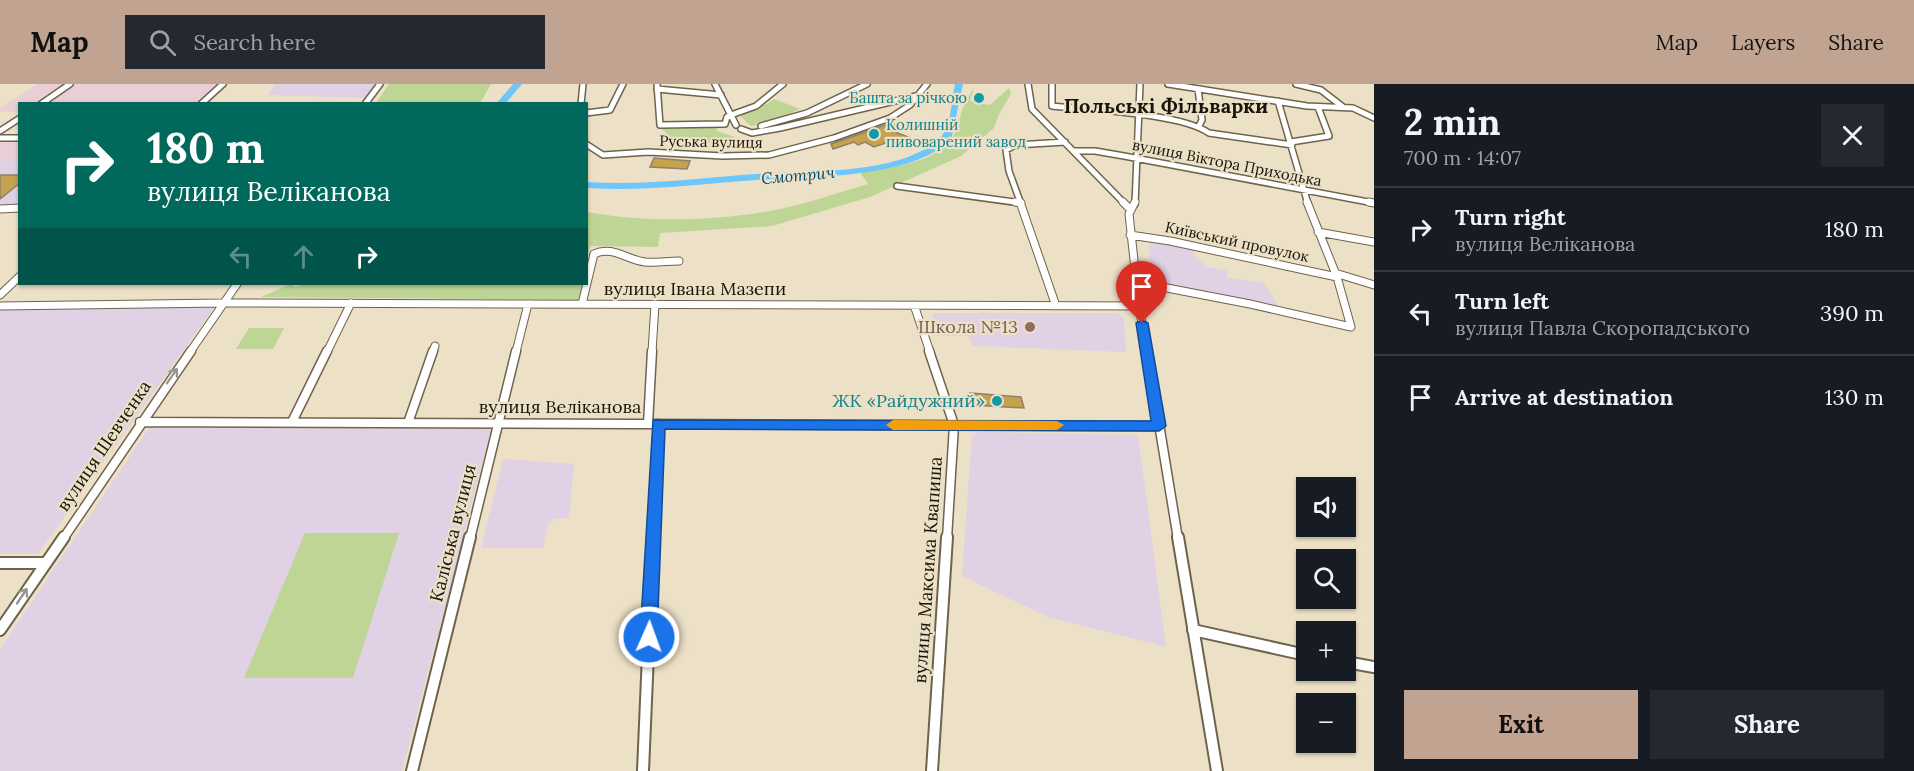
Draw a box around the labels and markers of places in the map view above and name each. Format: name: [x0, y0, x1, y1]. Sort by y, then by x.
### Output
place label: Башта за річкою: [849, 88, 967, 107]
marker: Башта за річкою: [972, 91, 986, 105]
place label: Колишній пивоварений завод: [886, 115, 1026, 151]
marker: Колишній пивоварений завод: [867, 127, 881, 141]
pin: [1116, 261, 1167, 323]
place label: Школа №13: [918, 315, 1018, 338]
marker: Школа №13: [1023, 320, 1037, 334]
place label: ЖК «Райдужний»: [832, 389, 985, 412]
marker: ЖК «Райдужний»: [990, 394, 1004, 408]

